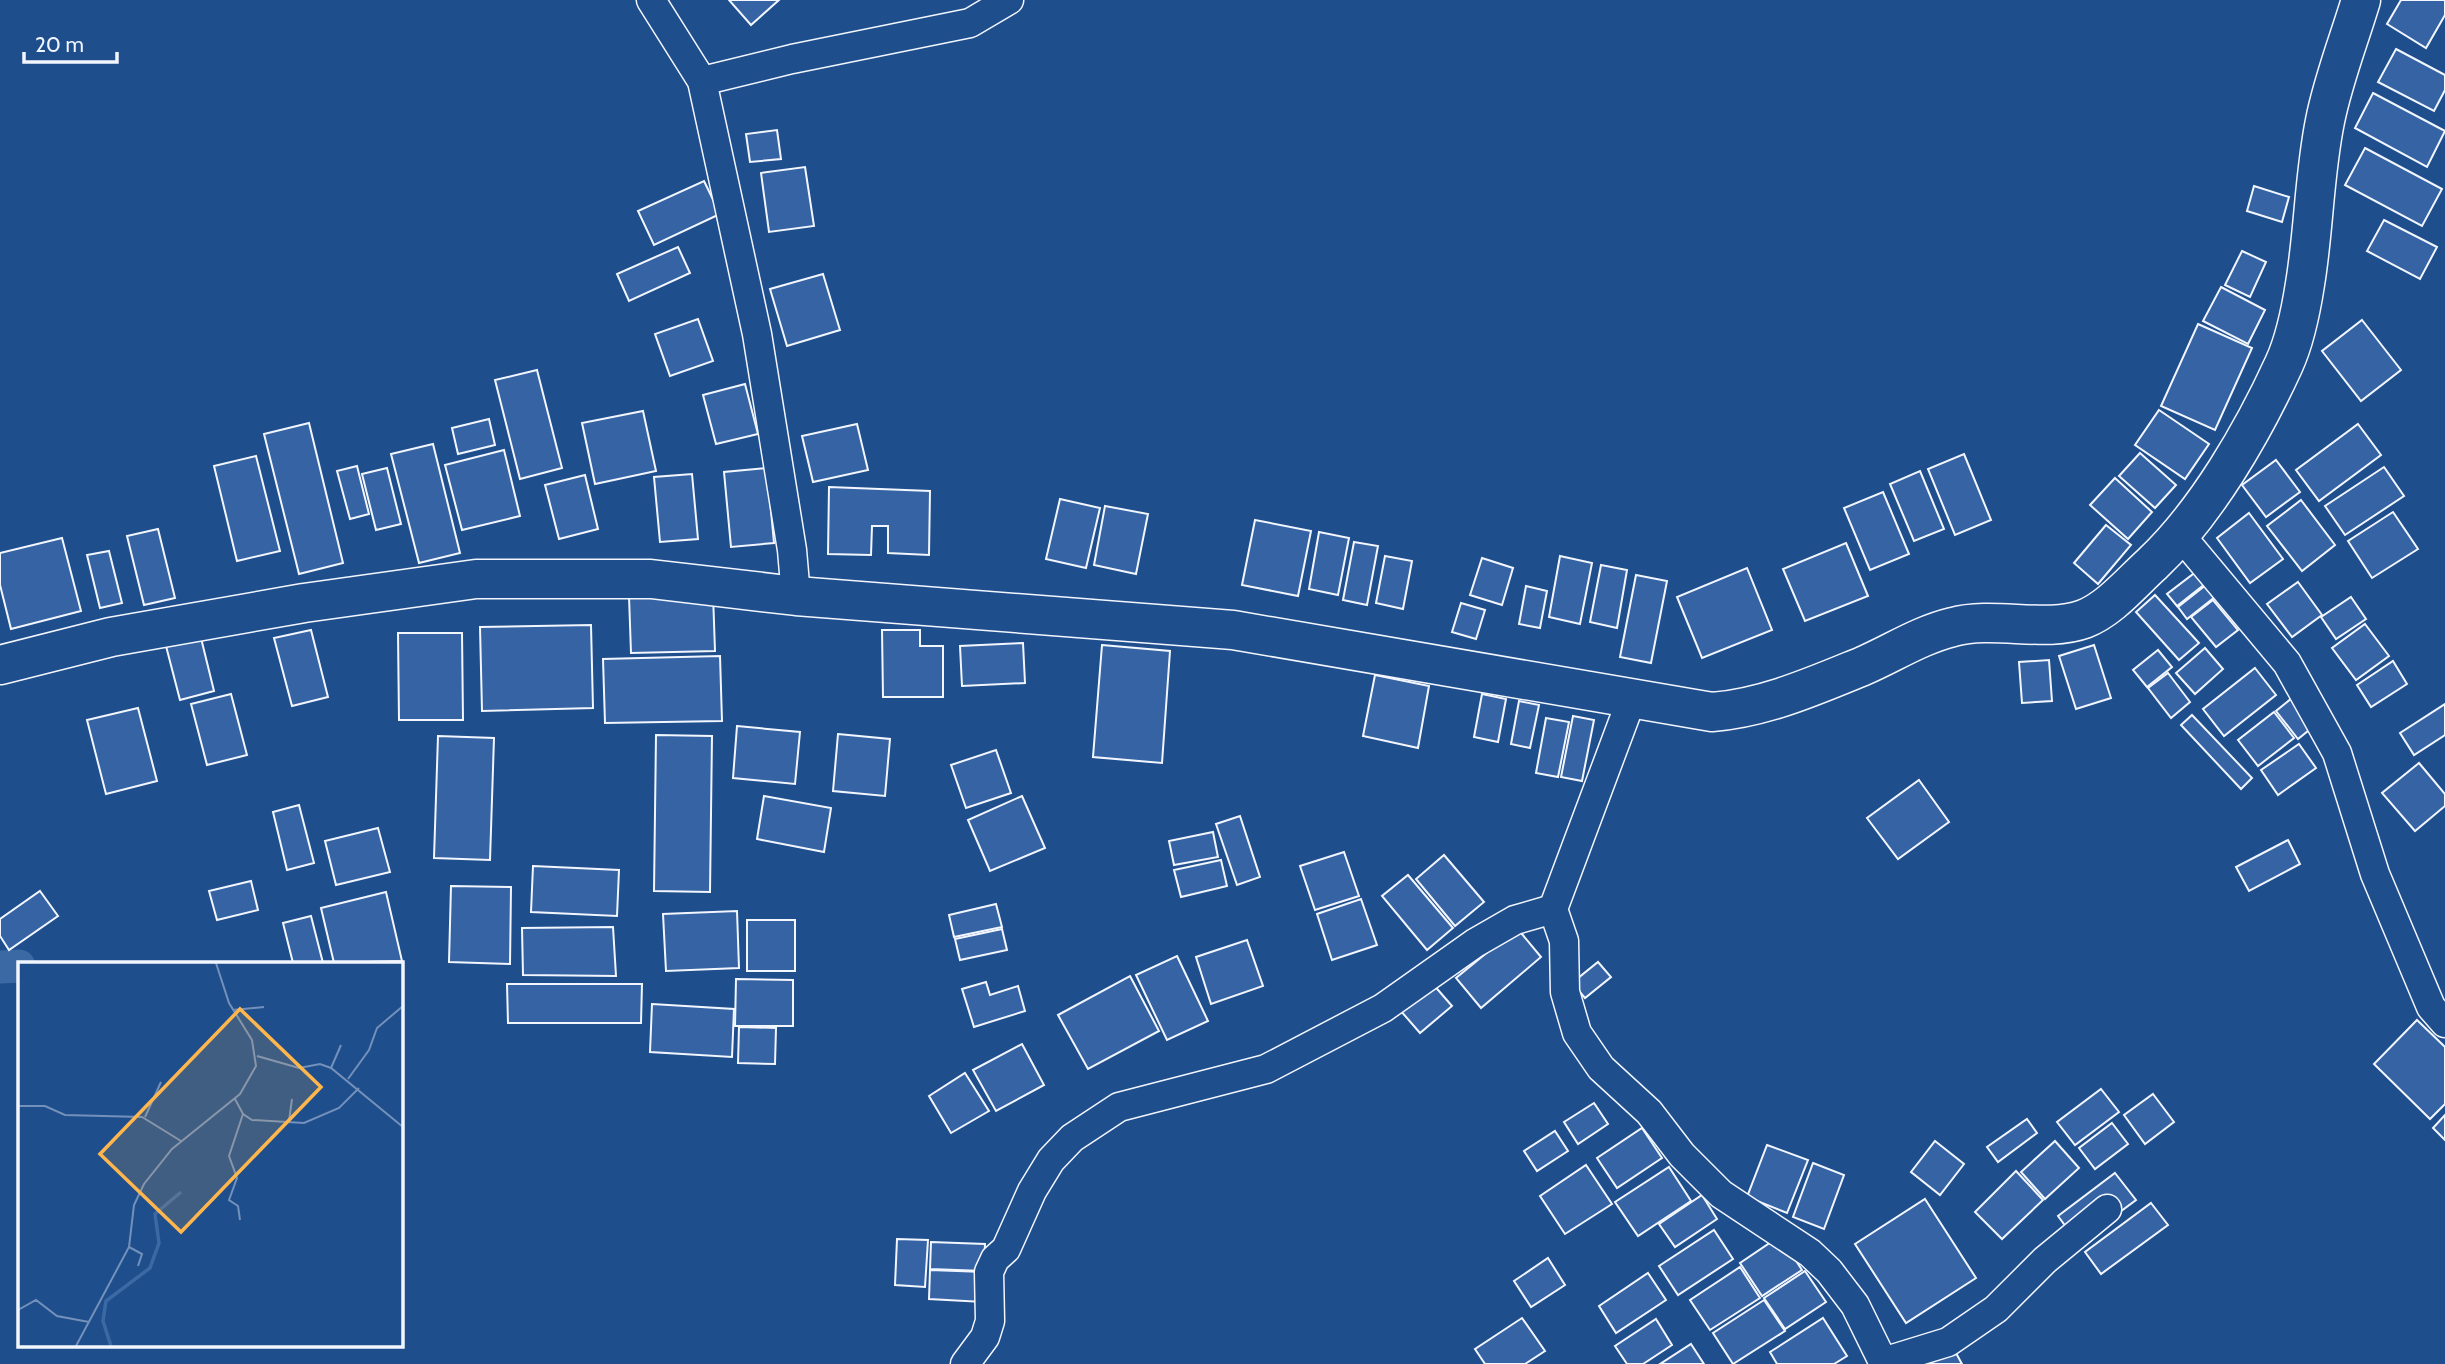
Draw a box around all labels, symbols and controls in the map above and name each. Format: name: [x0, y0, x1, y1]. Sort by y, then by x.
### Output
scale bar: [24, 21, 117, 65]
text: 20 m: [35, 32, 84, 57]
inset map: [18, 962, 402, 1346]

